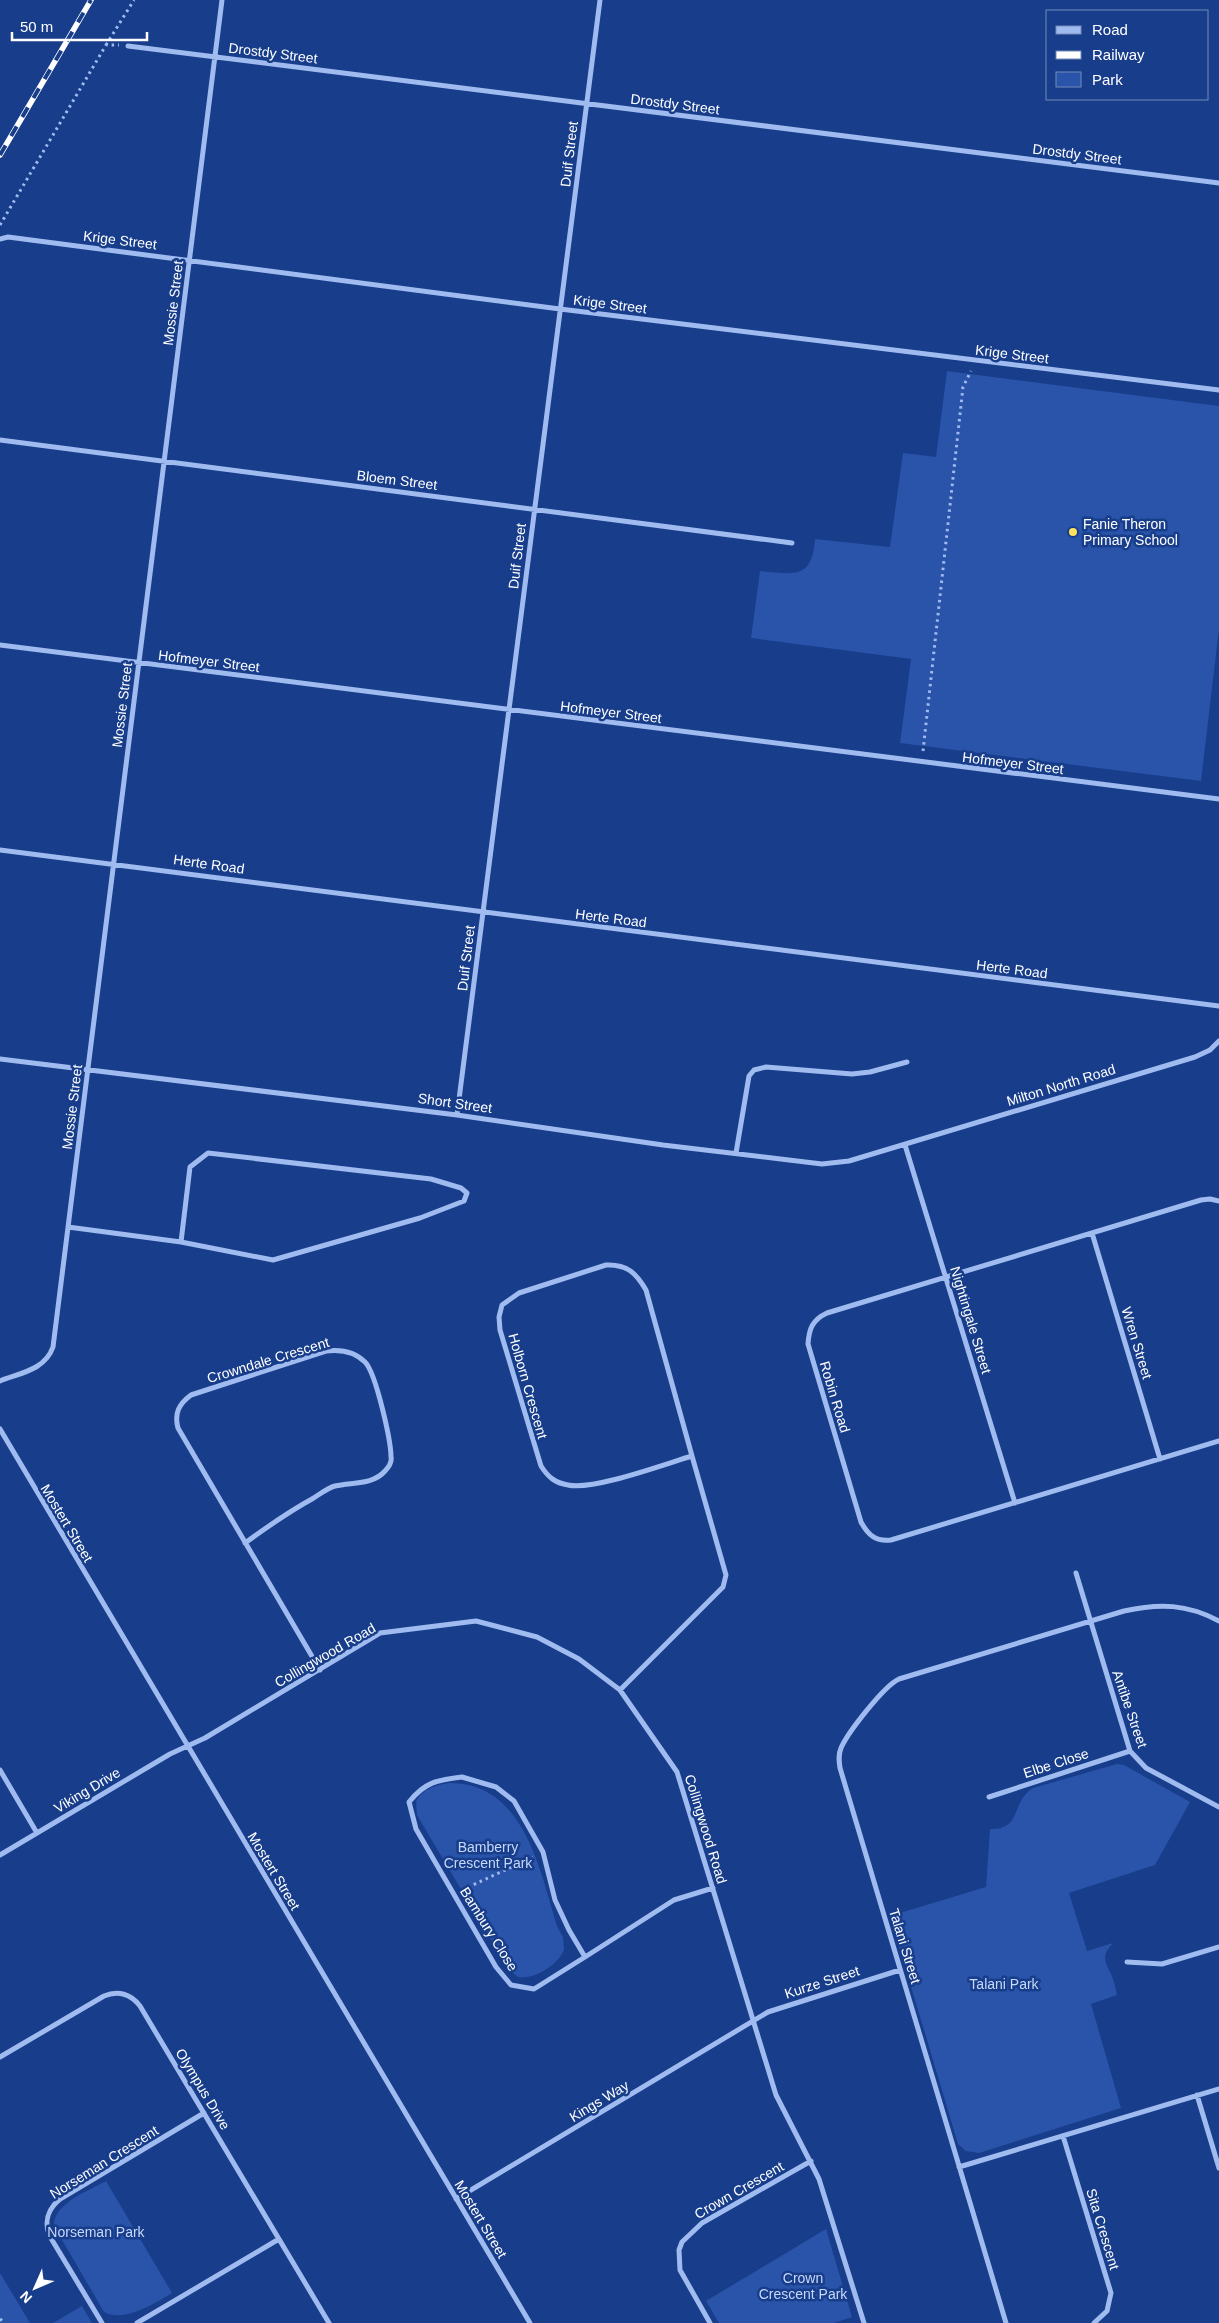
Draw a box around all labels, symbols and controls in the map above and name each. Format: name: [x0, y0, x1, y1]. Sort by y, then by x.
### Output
scale bar: [12, 10, 148, 42]
legend: [1046, 10, 1209, 100]
text: 50 m: [20, 18, 53, 35]
text: Road: [1092, 21, 1128, 38]
street label: Drostdy Street: [228, 40, 318, 66]
text: Railway: [1092, 46, 1145, 63]
text: Park: [1092, 71, 1123, 88]
street label: Drostdy Street: [630, 91, 720, 117]
street label: Duif Street: [557, 120, 581, 188]
street label: Drostdy Street: [1032, 141, 1122, 167]
street label: Krige Street: [82, 228, 158, 252]
street label: Mossie Street: [160, 259, 186, 346]
street label: Krige Street: [572, 292, 648, 316]
street label: Krige Street: [974, 342, 1050, 366]
street label: Bloem Street: [356, 467, 438, 493]
place label: Fanie Theron Primary School: [1083, 516, 1178, 548]
street label: Duif Street: [505, 522, 529, 590]
marker: Fanie Theron Primary School: [1067, 526, 1079, 538]
street label: Hofmeyer Street: [157, 647, 261, 675]
street label: Mossie Street: [109, 661, 135, 748]
street label: Hofmeyer Street: [559, 698, 663, 726]
street label: Hofmeyer Street: [961, 749, 1065, 777]
street label: Herte Road: [172, 851, 246, 877]
street label: Herte Road: [574, 906, 648, 930]
street label: Duif Street: [454, 924, 478, 992]
street label: Herte Road: [975, 957, 1049, 981]
street label: Milton North Road: [1005, 1061, 1117, 1109]
street label: Mossie Street: [59, 1063, 85, 1150]
street label: Short Street: [417, 1090, 493, 1116]
street label: Nightingale Street: [947, 1264, 995, 1376]
street label: Wren Street: [1118, 1305, 1156, 1381]
street label: Holborn Crescent: [505, 1331, 551, 1441]
street label: Crowndale Crescent: [205, 1334, 331, 1386]
street label: Robin Road: [817, 1359, 853, 1435]
street label: Mostert Street: [38, 1481, 97, 1565]
street label: Collingwood Road: [272, 1620, 378, 1690]
street label: Antibe Street: [1109, 1668, 1151, 1750]
street label: Elbe Close: [1021, 1745, 1091, 1781]
street label: Viking Drive: [51, 1764, 123, 1816]
street label: Collingwood Road: [682, 1772, 730, 1886]
street label: Mostert Street: [245, 1829, 304, 1913]
park label: Bamberry Crescent Park: [444, 1839, 533, 1871]
street label: Bambury Close: [457, 1884, 521, 1974]
street label: Talani Street: [886, 1906, 924, 1986]
street label: Kurze Street: [783, 1962, 862, 2002]
park label: Talani Park: [969, 1976, 1040, 1992]
street label: Olympus Drive: [173, 2046, 234, 2133]
street label: Kings Way: [566, 2077, 632, 2125]
street label: Norseman Crescent: [47, 2122, 161, 2202]
street label: Crown Crescent: [692, 2158, 787, 2222]
street label: Mostert Street: [452, 2177, 511, 2261]
street label: Sita Crescent: [1083, 2186, 1123, 2272]
park label: Norseman Park: [47, 2224, 146, 2240]
north arrow: [10, 2263, 60, 2313]
park label: Crown Crescent Park: [759, 2270, 848, 2302]
text: N: [17, 2288, 35, 2306]

